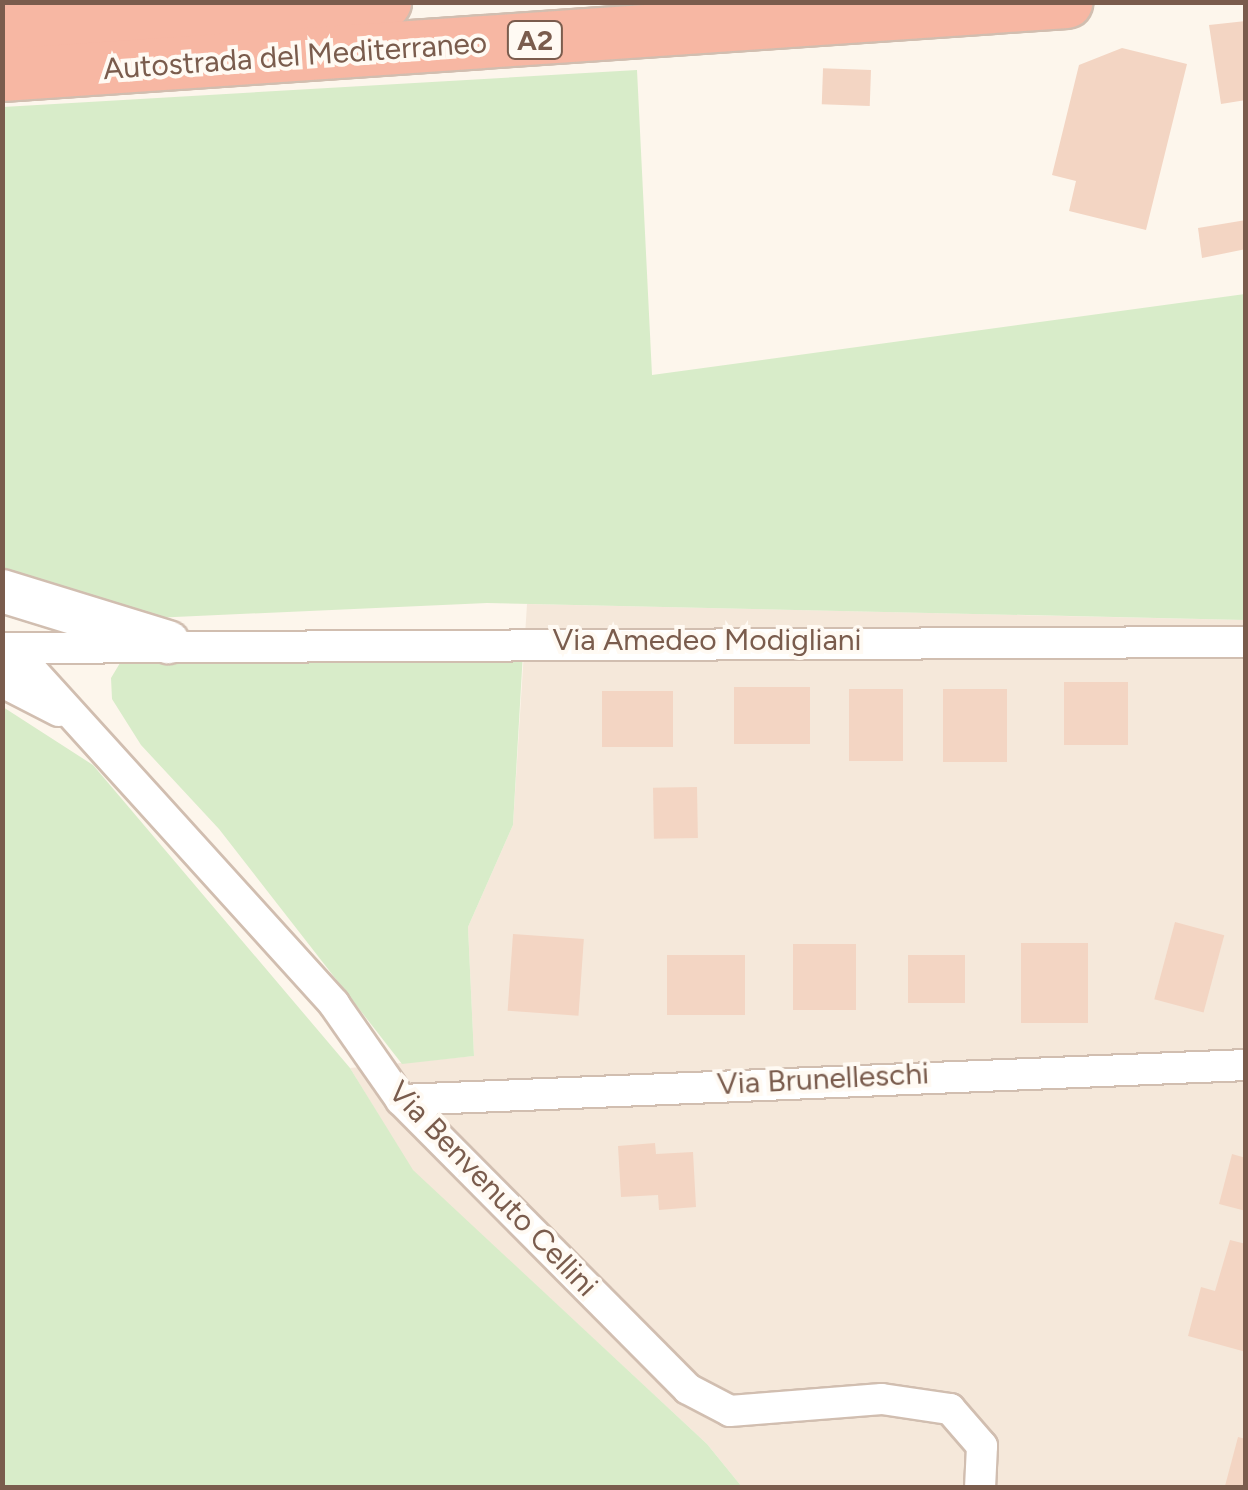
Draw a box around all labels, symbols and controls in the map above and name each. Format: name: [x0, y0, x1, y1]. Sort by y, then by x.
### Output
road number: A2: [505, 17, 565, 63]
street label: Autostrada del Mediterraneo: [102, 25, 488, 87]
street label: Via Amedeo Modigliani: [553, 622, 861, 658]
street label: Via Brunelleschi: [716, 1055, 930, 1103]
street label: Via Benvenuto Cellini: [381, 1074, 605, 1304]

